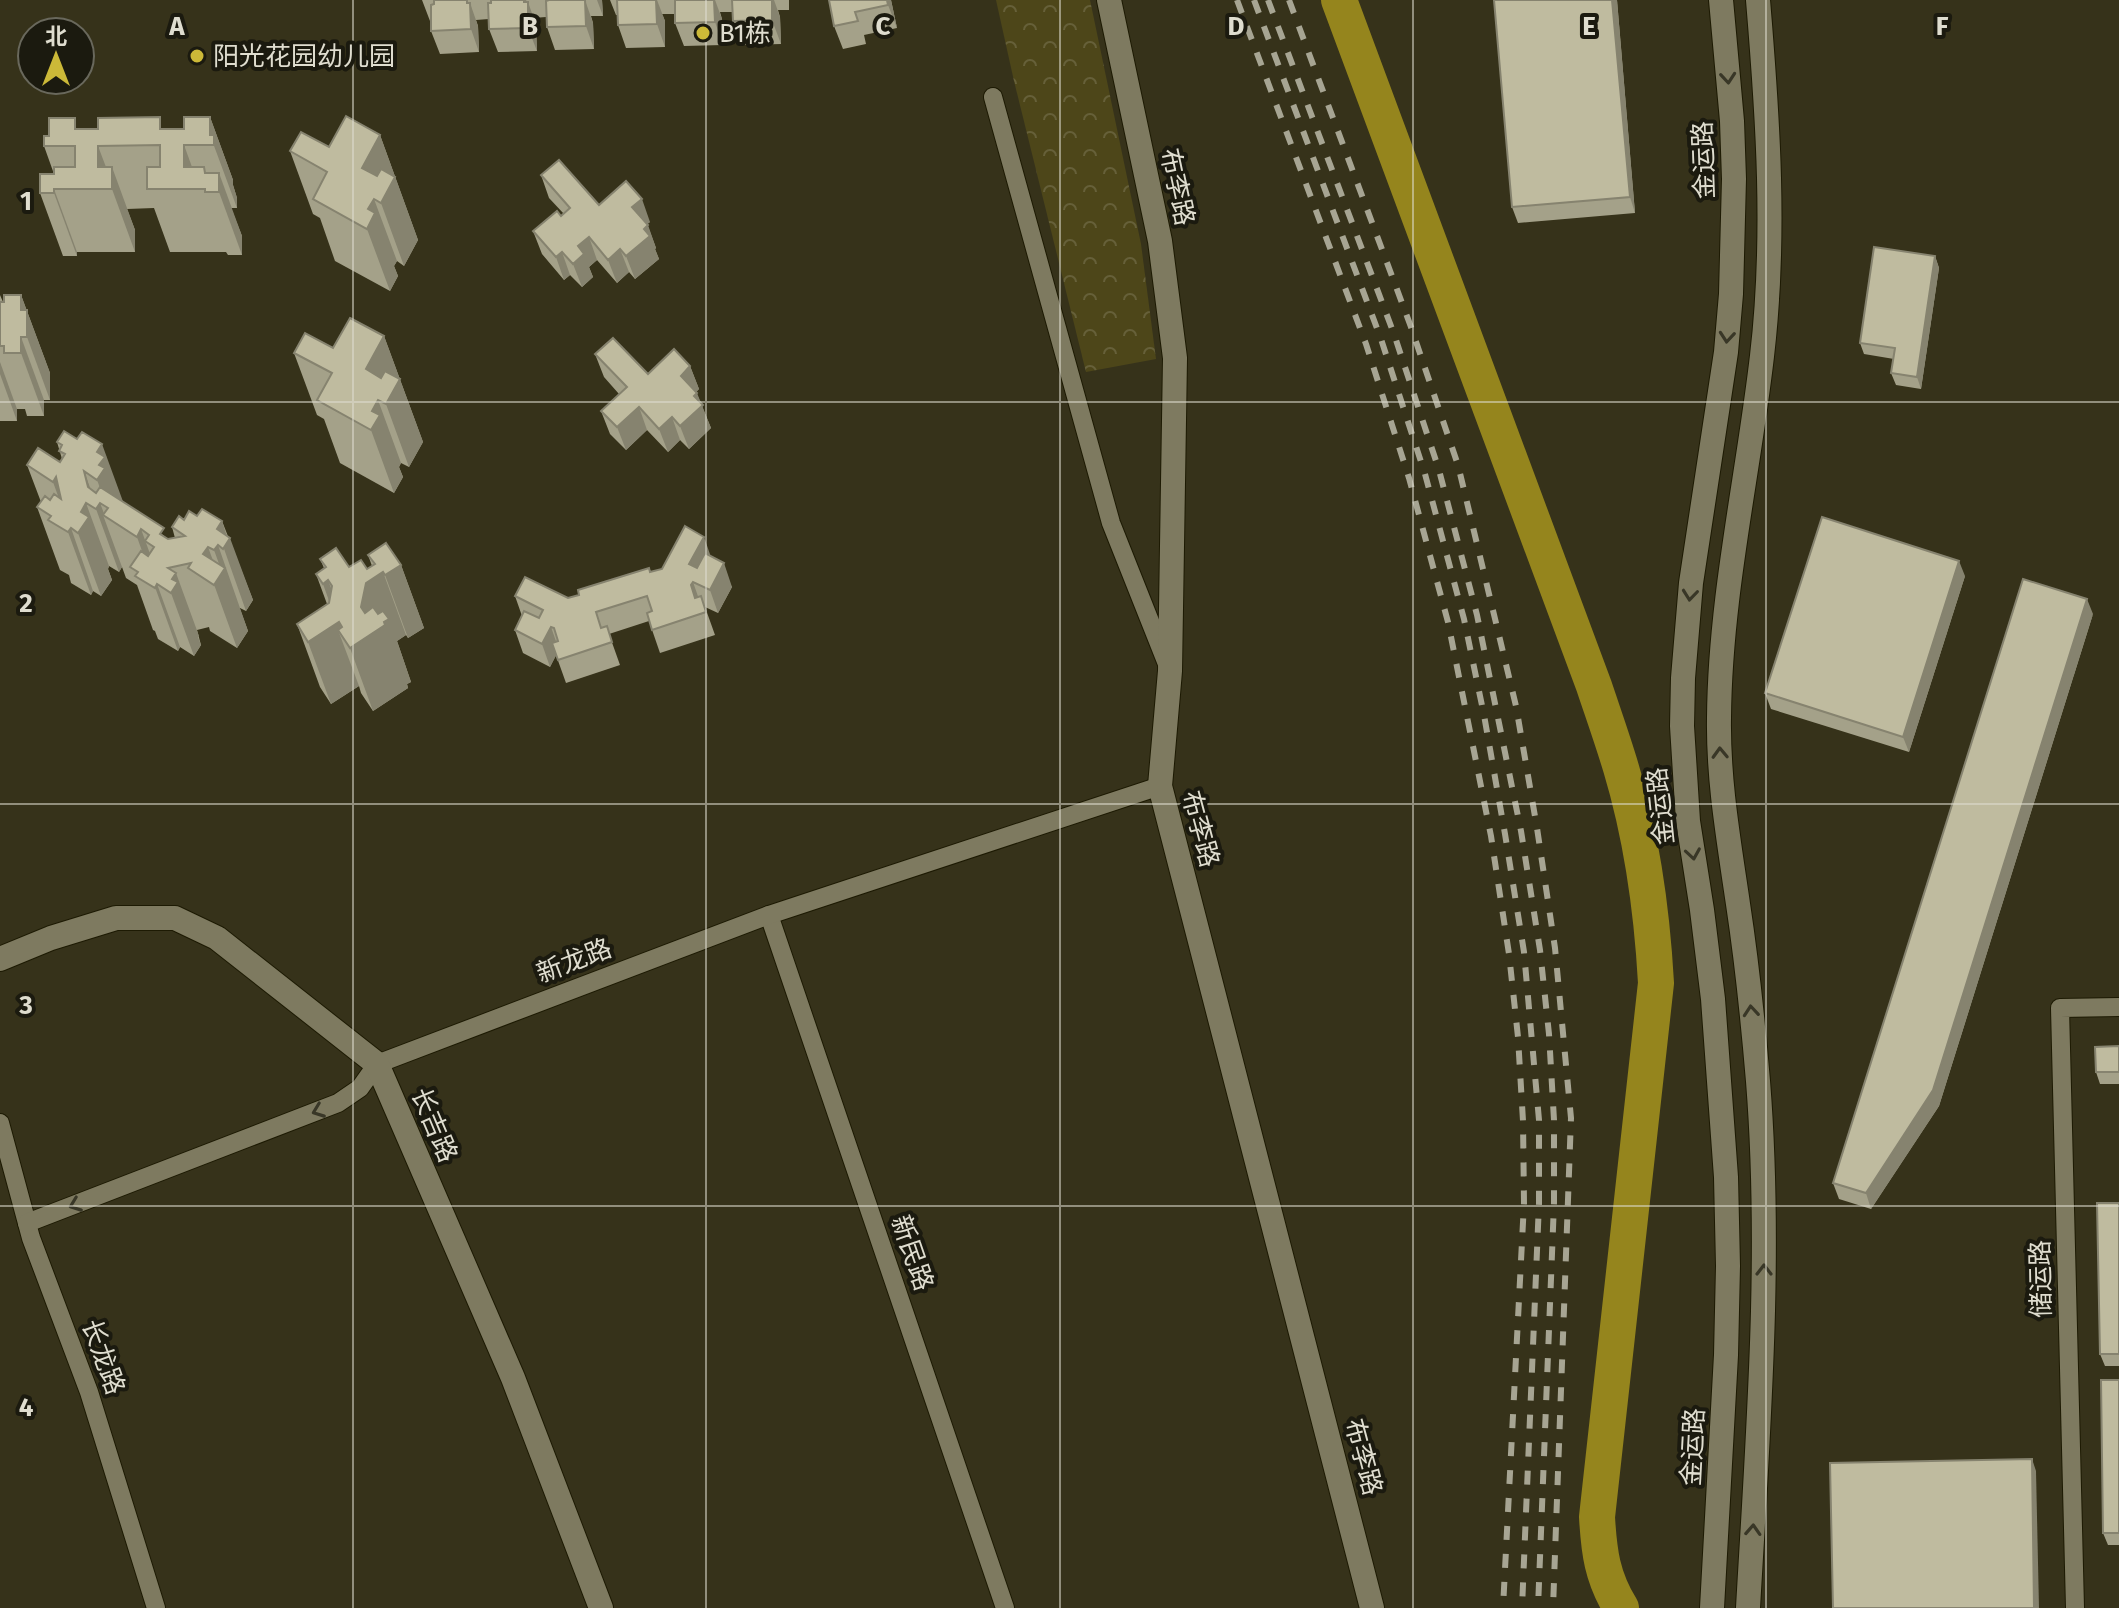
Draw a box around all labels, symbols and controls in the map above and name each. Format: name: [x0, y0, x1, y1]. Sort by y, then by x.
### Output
text: A: [168, 11, 185, 42]
text: B: [522, 11, 538, 42]
text: C: [876, 11, 891, 42]
text: D: [1228, 11, 1245, 42]
text: E: [1582, 11, 1596, 42]
text: F: [1936, 11, 1949, 42]
north arrow: [16, 16, 96, 96]
place label: B1栋: [719, 18, 771, 49]
text: 北: [45, 23, 67, 50]
marker: B1栋: [694, 24, 712, 42]
place label: 阳光花园幼儿园: [213, 41, 395, 72]
marker: 阳光花园幼儿园: [188, 47, 206, 65]
one-way arrow: [1719, 72, 1736, 85]
street label: 金运路: [1687, 120, 1721, 200]
street label: 布李路: [1154, 146, 1200, 228]
text: 1: [20, 186, 32, 217]
one-way arrow: [1719, 331, 1736, 344]
text: 2: [19, 588, 33, 619]
one-way arrow: [1681, 588, 1698, 601]
one-way arrow: [1711, 746, 1728, 759]
street label: 金运路: [1642, 766, 1680, 846]
street label: 布李路: [1175, 787, 1225, 871]
one-way arrow: [1684, 847, 1701, 860]
street label: 新龙路: [532, 933, 616, 989]
text: 3: [18, 990, 33, 1021]
one-way arrow: [1743, 1004, 1760, 1017]
street label: 长吉路: [404, 1083, 464, 1167]
one-way arrow: [312, 1101, 326, 1118]
one-way arrow: [69, 1195, 83, 1212]
street label: 新民路: [885, 1211, 939, 1295]
street label: 储运路: [2025, 1240, 2057, 1318]
one-way arrow: [1755, 1263, 1773, 1276]
street label: 长龙路: [75, 1315, 131, 1399]
text: 4: [19, 1392, 34, 1423]
street label: 金运路: [1675, 1407, 1711, 1487]
street label: 布李路: [1338, 1415, 1388, 1499]
one-way arrow: [1744, 1523, 1761, 1536]

